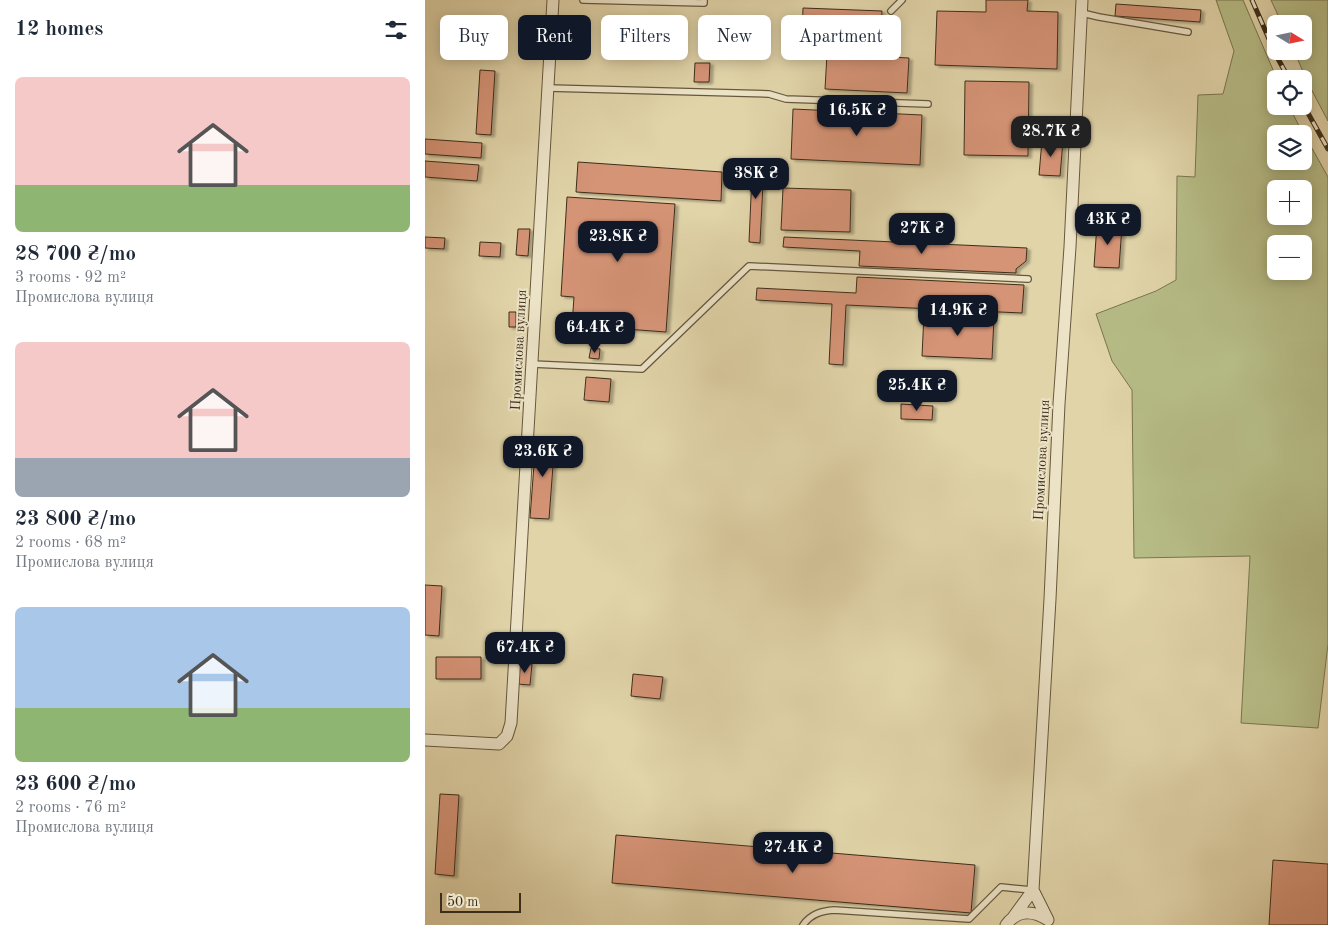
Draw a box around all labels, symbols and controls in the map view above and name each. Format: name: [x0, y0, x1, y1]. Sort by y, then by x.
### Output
chip: Buy: [440, 15, 508, 60]
chip: Rent: [518, 15, 591, 60]
chip: Filters: [601, 15, 688, 60]
chip: New: [698, 15, 771, 60]
chip: Apartment: [781, 15, 901, 60]
north arrow: [1267, 15, 1313, 60]
map controls: [1267, 15, 1312, 280]
icon: filters: [382, 16, 410, 44]
text: 12 homes: [15, 19, 103, 40]
button: locate: [1267, 70, 1312, 115]
pin: 16.5K ₴: [811, 94, 903, 137]
text: 16.5K ₴: [828, 103, 886, 119]
icon: home: [168, 110, 258, 200]
pin: 28.7K ₴: [1005, 116, 1097, 158]
text: 28.7K ₴: [1022, 124, 1080, 140]
button: layers: [1267, 125, 1312, 170]
pin: 38K ₴: [721, 158, 791, 200]
text: 38K ₴: [734, 166, 778, 182]
button: +: [1267, 180, 1312, 225]
pin: 43K ₴: [1073, 204, 1143, 246]
pin: 27K ₴: [887, 212, 957, 255]
text: 43K ₴: [1086, 212, 1130, 228]
pin: 23.8K ₴: [572, 220, 664, 263]
text: 27K ₴: [900, 221, 944, 237]
text: 23.8K ₴: [589, 229, 647, 245]
button: −: [1267, 235, 1312, 280]
text: 28 700 ₴/mo: [15, 244, 136, 265]
text: 3 rooms · 92 m²: [15, 270, 126, 286]
street label: Промислова вулиця: [509, 289, 529, 411]
text: Промислова вулиця: [15, 290, 154, 306]
pin: 14.9K ₴: [912, 294, 1004, 337]
text: 14.9K ₴: [929, 303, 987, 319]
pin: 64.4K ₴: [549, 312, 641, 354]
text: 64.4K ₴: [566, 320, 624, 336]
pin: 25.4K ₴: [871, 370, 963, 412]
icon: home: [168, 375, 258, 465]
text: 25.4K ₴: [888, 378, 946, 394]
street label: Промислова вулиця: [1032, 399, 1052, 521]
pin: 23.6K ₴: [497, 436, 589, 478]
text: 23.6K ₴: [514, 444, 572, 460]
text: 23 800 ₴/mo: [15, 509, 136, 530]
text: 2 rooms · 68 m²: [15, 535, 126, 551]
text: Промислова вулиця: [15, 555, 154, 571]
pin: 67.4K ₴: [479, 632, 571, 674]
icon: home: [168, 640, 258, 730]
text: 67.4K ₴: [496, 640, 554, 656]
text: 23 600 ₴/mo: [15, 774, 136, 795]
text: 2 rooms · 76 m²: [15, 800, 126, 816]
text: Промислова вулиця: [15, 820, 154, 836]
pin: 27.4K ₴: [747, 832, 839, 874]
text: 27.4K ₴: [764, 840, 822, 856]
scale bar: [440, 890, 521, 913]
text: 50 m: [447, 895, 478, 909]

